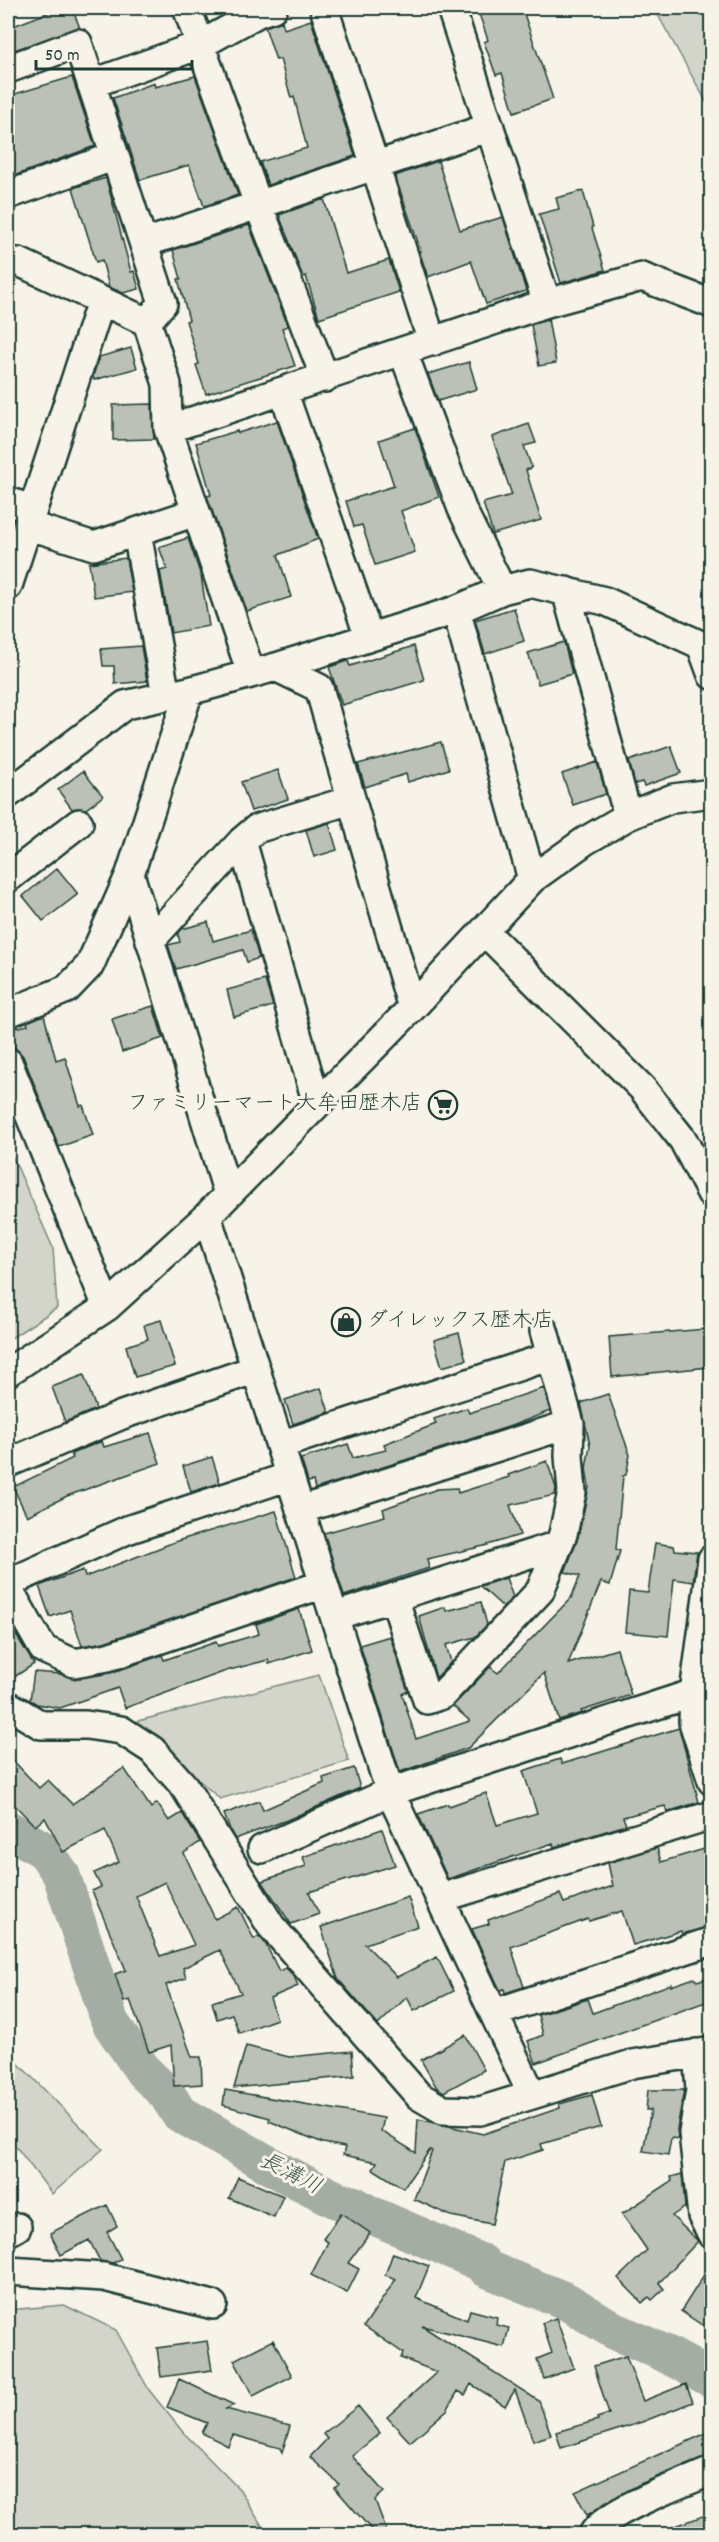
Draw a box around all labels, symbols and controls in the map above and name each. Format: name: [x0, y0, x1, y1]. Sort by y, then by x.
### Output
scale bar: [36, 33, 192, 71]
text: 50 m: [45, 44, 80, 69]
supermarket icon: ファミリーマート大牟田歴木店: [427, 1089, 459, 1121]
place label: ファミリーマート大牟田歴木店: [128, 1090, 422, 1120]
shop icon: ダイレックス歴木店: [330, 1306, 362, 1338]
place label: ダイレックス歴木店: [367, 1307, 553, 1337]
water label: 長溝川: [254, 2146, 326, 2204]

